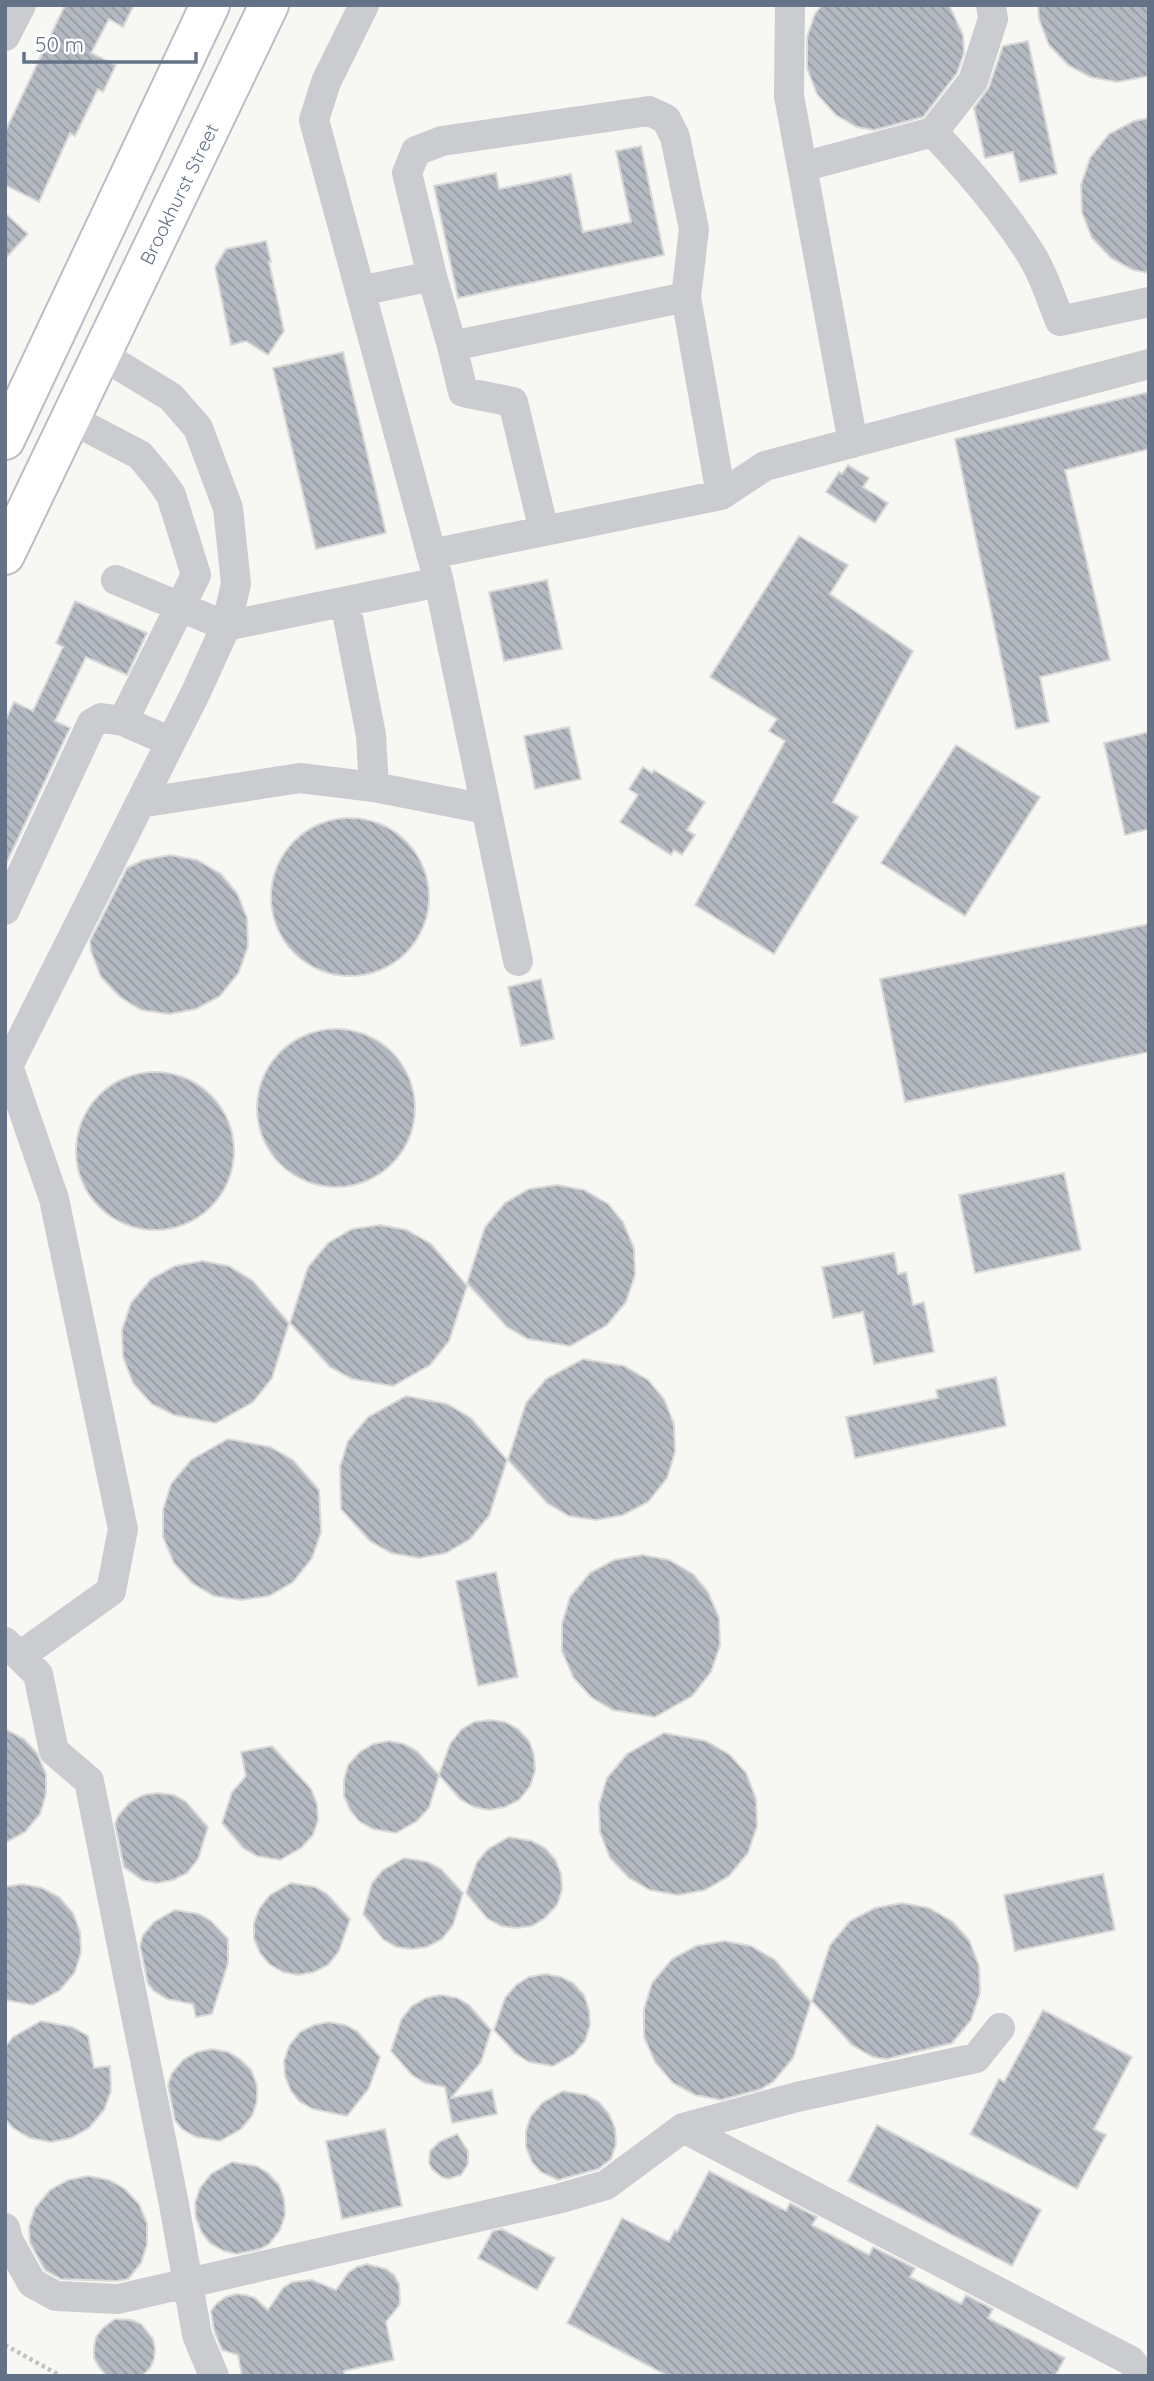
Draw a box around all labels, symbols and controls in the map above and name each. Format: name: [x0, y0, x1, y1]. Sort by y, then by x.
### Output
scale bar: [24, 21, 196, 65]
text: 50 m: [35, 31, 84, 57]
street label: Brookhurst Street: [135, 120, 223, 268]

